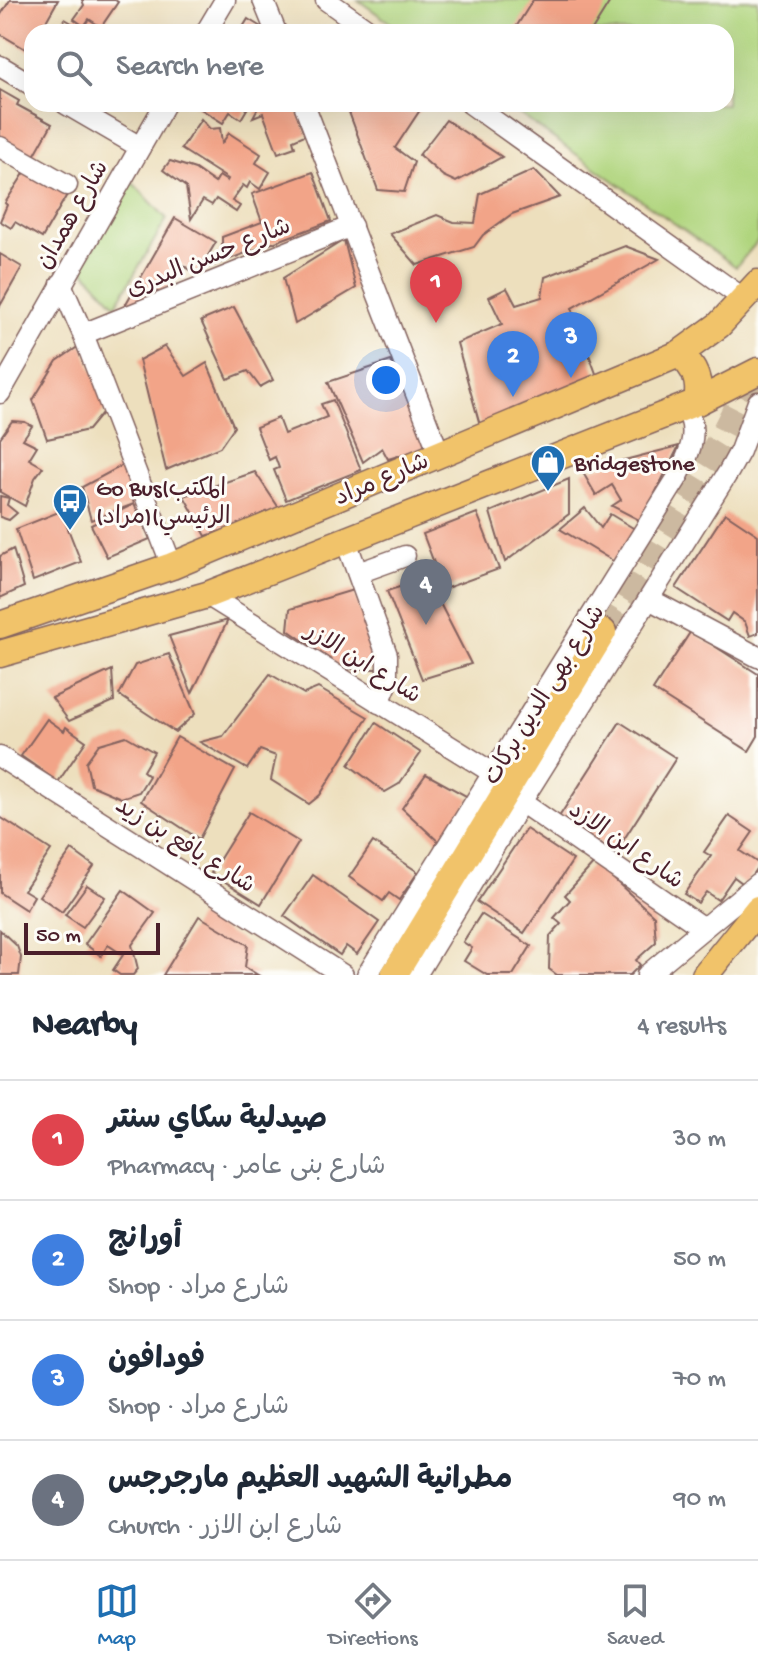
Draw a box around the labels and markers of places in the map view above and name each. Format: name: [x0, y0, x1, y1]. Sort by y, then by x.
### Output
pin: 1: [410, 257, 462, 323]
pin: 3: [545, 312, 597, 378]
pin: 2: [487, 331, 539, 397]
shop icon: Bridgestone: [529, 443, 567, 493]
place label: Bridgestone: [573, 451, 696, 480]
place label: Go Bus(المكتب الرئيسي)(مراد): [96, 476, 231, 536]
bus stop icon: Go Bus(المكتب الرئيسي)(مراد): [51, 482, 89, 532]
pin: 4: [400, 559, 452, 625]

